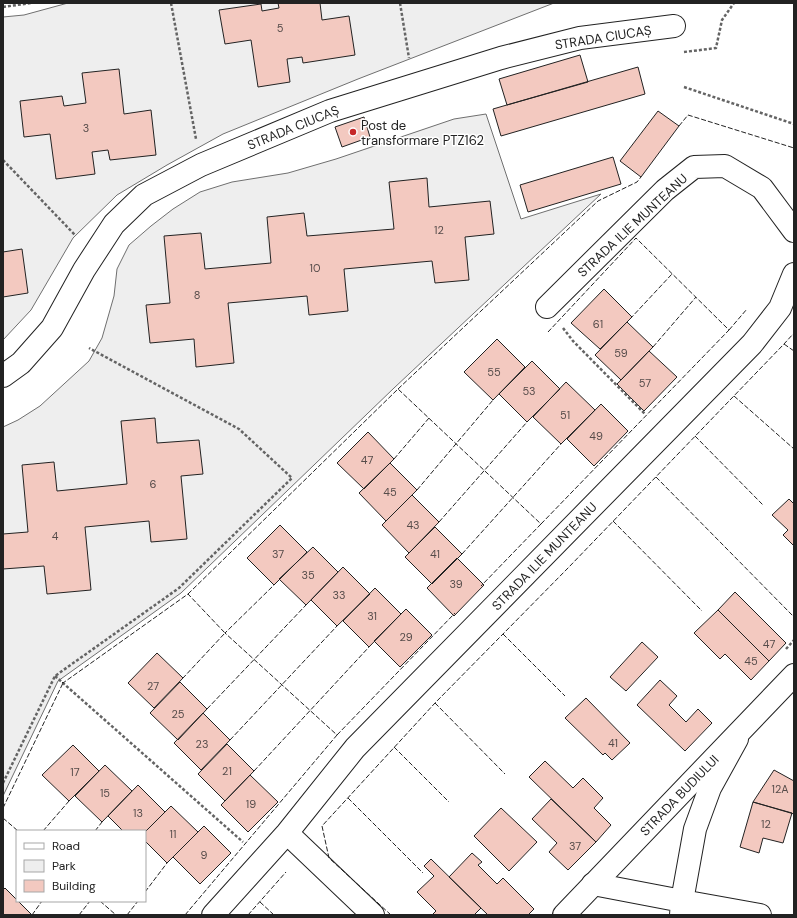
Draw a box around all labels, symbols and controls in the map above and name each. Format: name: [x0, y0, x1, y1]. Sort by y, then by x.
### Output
house number: 5: [277, 21, 284, 35]
street label: STRADA CIUCAȘ: [554, 21, 653, 54]
street label: STRADA CIUCAȘ: [245, 101, 342, 154]
place label: Post de transformare PTZ162: [361, 117, 484, 149]
house number: 3: [83, 121, 89, 135]
marker: Post de transformare PTZ162: [348, 127, 358, 137]
street label: STRADA ILIE MUNTEANU: [574, 170, 691, 281]
house number: 12: [434, 223, 444, 237]
house number: 10: [310, 261, 320, 275]
house number: 8: [194, 288, 200, 302]
house number: 61: [593, 317, 603, 331]
house number: 59: [614, 346, 628, 360]
house number: 55: [487, 365, 501, 379]
house number: 57: [639, 376, 651, 390]
house number: 53: [522, 384, 536, 398]
house number: 51: [560, 408, 570, 422]
house number: 49: [589, 429, 603, 443]
house number: 47: [361, 453, 373, 467]
house number: 6: [150, 477, 157, 491]
house number: 45: [383, 485, 397, 499]
street label: STRADA ILIE MUNTEANU: [488, 499, 601, 614]
house number: 43: [406, 518, 420, 532]
house number: 4: [52, 529, 59, 543]
house number: 37: [272, 547, 284, 561]
house number: 41: [430, 547, 440, 561]
house number: 35: [301, 568, 315, 582]
house number: 39: [449, 577, 463, 591]
house number: 33: [332, 588, 346, 602]
house number: 31: [367, 609, 377, 623]
house number: 29: [399, 630, 413, 644]
house number: 47: [763, 637, 775, 651]
house number: 45: [744, 654, 758, 668]
house number: 27: [147, 679, 159, 693]
house number: 25: [171, 707, 185, 721]
house number: 41: [608, 736, 618, 750]
house number: 23: [196, 737, 208, 751]
street label: STRADA BUDIULUI: [636, 751, 722, 839]
house number: 21: [222, 764, 232, 778]
house number: 17: [70, 765, 80, 779]
house number: 12A: [771, 782, 789, 796]
house number: 15: [100, 786, 110, 800]
house number: 19: [246, 797, 256, 811]
house number: 13: [133, 806, 143, 820]
house number: 12: [761, 817, 771, 831]
house number: 11: [170, 827, 176, 841]
legend: [16, 830, 146, 902]
text: Road: [52, 838, 80, 854]
house number: 37: [569, 839, 581, 853]
house number: 9: [201, 848, 208, 862]
text: Park: [52, 858, 76, 874]
text: Building: [52, 878, 96, 894]

